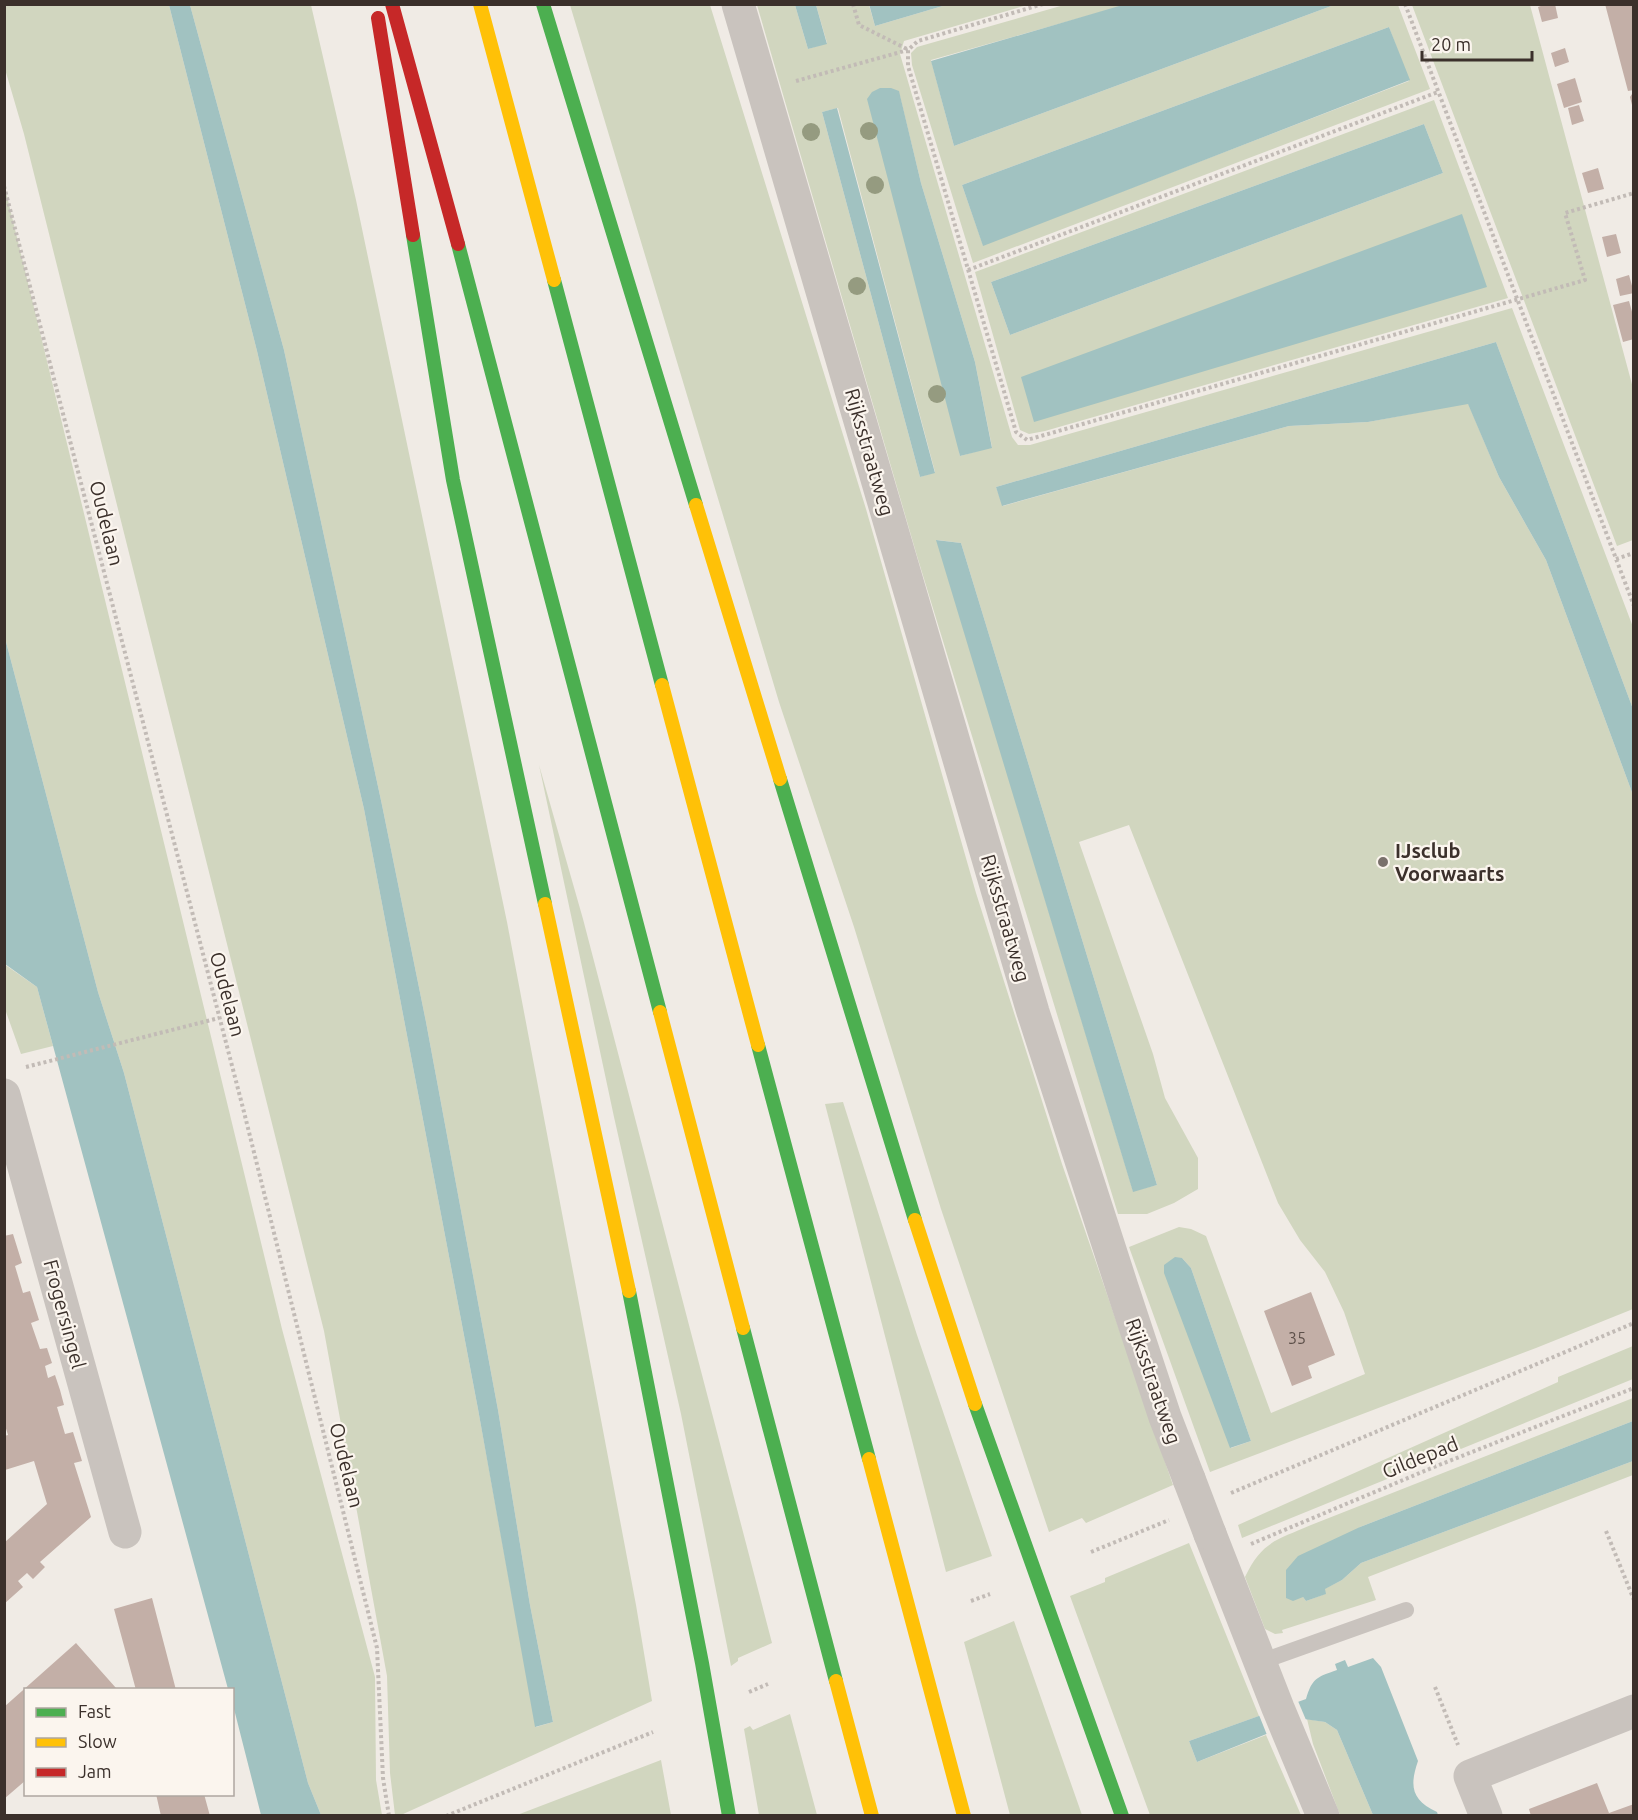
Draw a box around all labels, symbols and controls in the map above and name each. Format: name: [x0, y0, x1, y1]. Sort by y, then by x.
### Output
scale bar: [1422, 24, 1532, 62]
text: 20 m: [1431, 34, 1471, 54]
street label: Rijksstraatweg: [841, 386, 899, 518]
street label: Oudelaan: [85, 478, 129, 568]
place label: IJsclub Voorwaarts: [1395, 839, 1504, 885]
street label: Rijksstraatweg: [977, 852, 1035, 984]
marker: IJsclub Voorwaarts: [1376, 855, 1390, 869]
street label: Oudelaan: [206, 949, 250, 1039]
street label: Frogersingel: [39, 1257, 91, 1371]
street label: Rijksstraatweg: [1122, 1315, 1186, 1447]
house number: 35: [1288, 1329, 1306, 1347]
street label: Oudelaan: [325, 1420, 369, 1510]
street label: Gildepad: [1379, 1431, 1461, 1483]
legend: [24, 1688, 234, 1796]
text: Fast: [78, 1701, 111, 1721]
text: Slow: [78, 1731, 117, 1751]
text: Jam: [78, 1761, 112, 1781]

